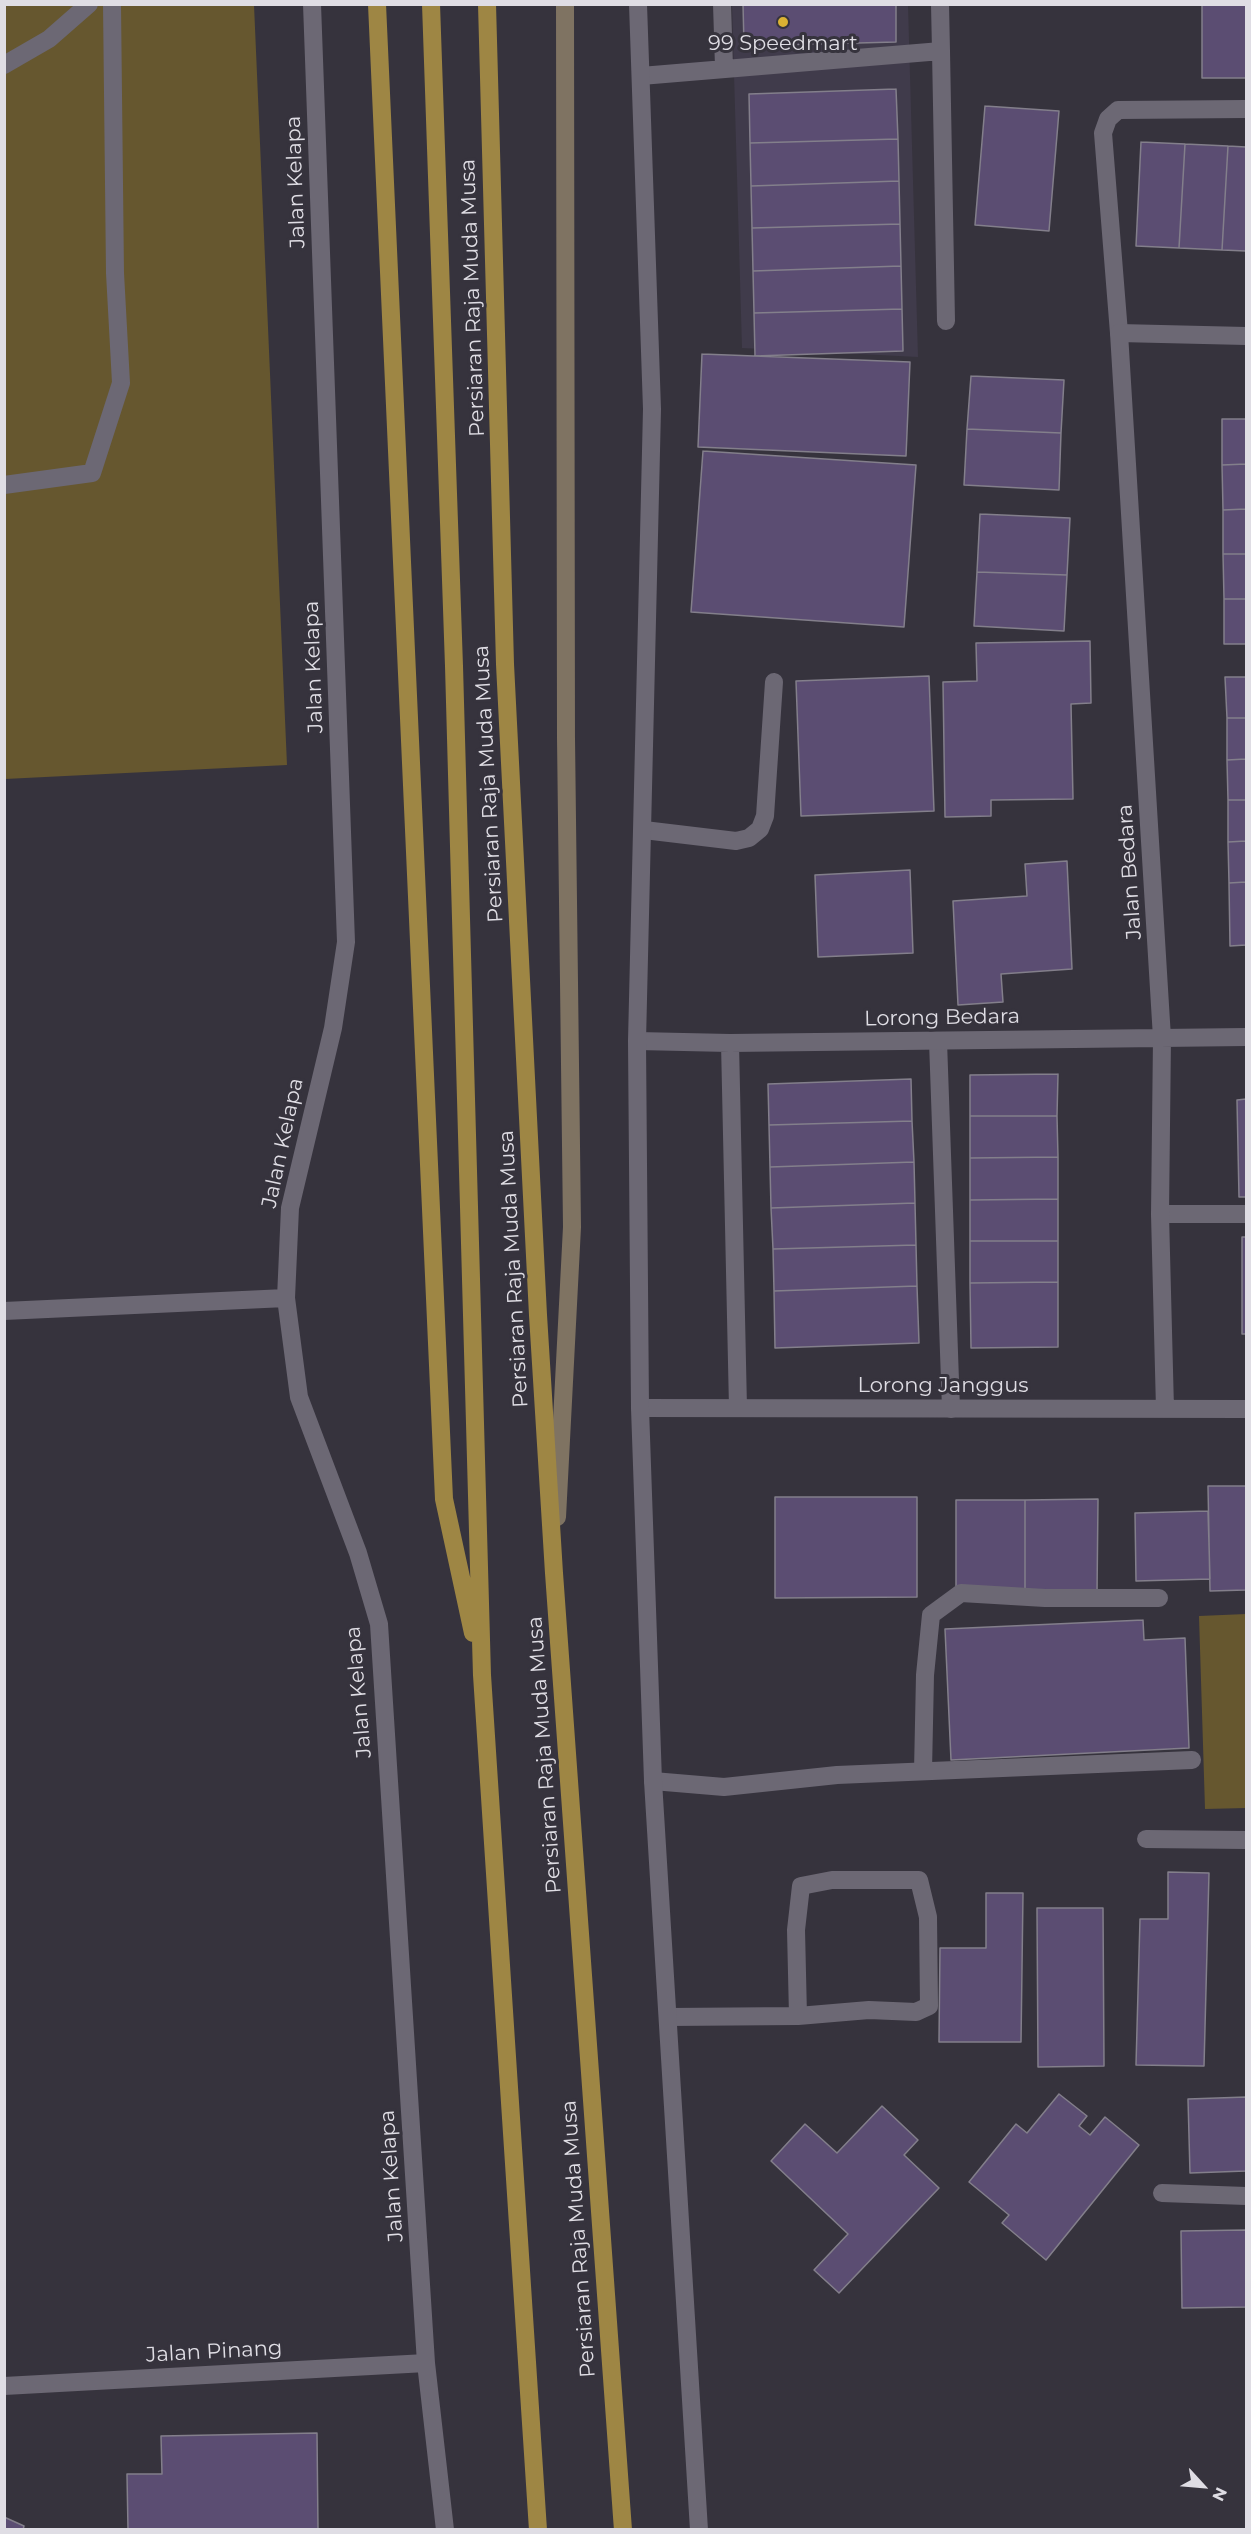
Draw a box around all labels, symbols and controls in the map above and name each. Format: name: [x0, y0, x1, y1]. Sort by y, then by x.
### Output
marker: 99 Speedmart: [776, 15, 790, 29]
place label: 99 Speedmart: [708, 31, 858, 57]
street label: Jalan Kelapa: [281, 115, 311, 249]
street label: Persiaran Raja Muda Musa: [456, 159, 490, 437]
street label: Jalan Kelapa: [299, 600, 329, 734]
street label: Persiaran Raja Muda Musa: [469, 645, 509, 923]
street label: Jalan Bedara: [1113, 803, 1147, 941]
street label: Lorong Bedara: [864, 1004, 1020, 1032]
street label: Jalan Kelapa: [257, 1076, 309, 1210]
street label: Persiaran Raja Muda Musa: [494, 1130, 534, 1408]
street label: Lorong Janggus: [857, 1373, 1029, 1399]
street label: Persiaran Raja Muda Musa: [523, 1615, 567, 1895]
street label: Jalan Kelapa: [341, 1625, 377, 1759]
street label: Persiaran Raja Muda Musa: [557, 2099, 601, 2379]
street label: Jalan Kelapa: [375, 2109, 409, 2243]
street label: Jalan Pinang: [145, 2336, 283, 2368]
north arrow: [1173, 2456, 1233, 2516]
text: N: [1208, 2484, 1231, 2504]

